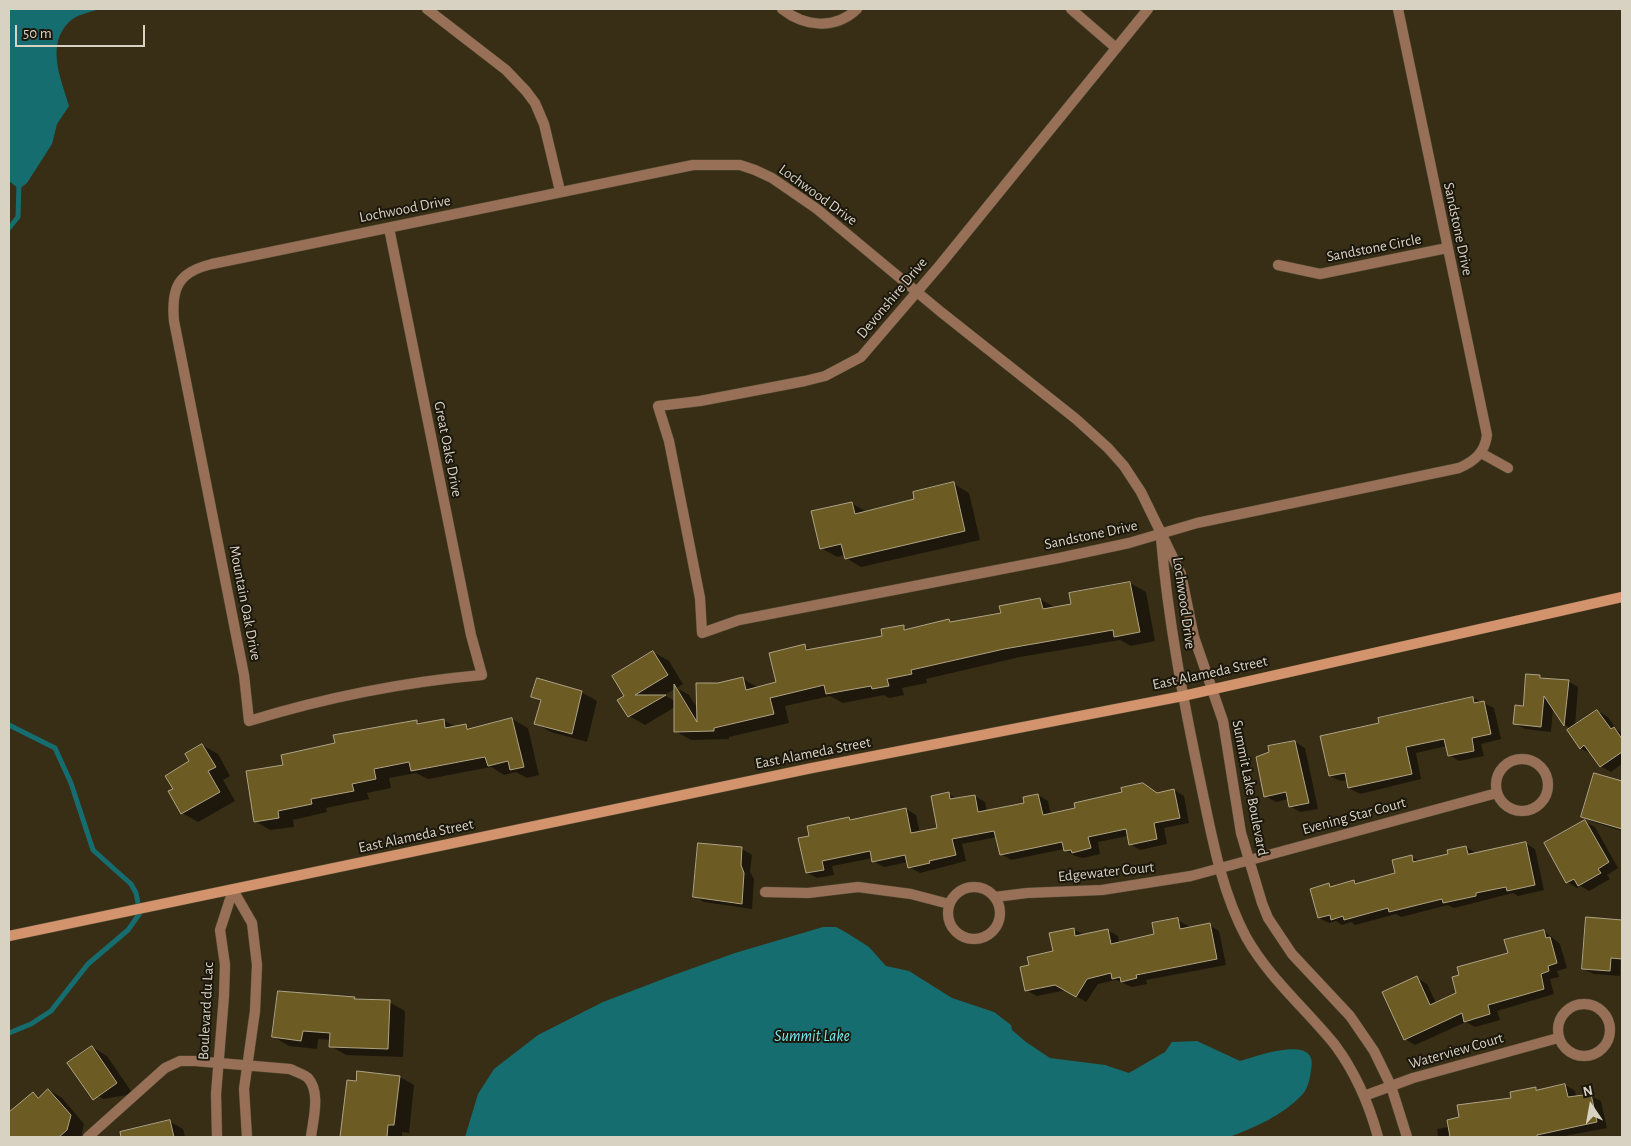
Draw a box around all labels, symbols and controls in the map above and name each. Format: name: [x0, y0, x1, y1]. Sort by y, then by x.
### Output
scale bar: [18, 15, 148, 47]
text: 50 m: [23, 26, 52, 41]
street label: Lochwood Drive: [775, 160, 861, 230]
street label: Sandstone Drive: [1439, 181, 1477, 277]
street label: Lochwood Drive: [358, 191, 452, 227]
street label: Sandstone Circle: [1325, 230, 1423, 266]
street label: Devonshire Drive: [853, 254, 931, 342]
street label: Great Oaks Drive: [430, 400, 466, 498]
street label: Sandstone Drive: [1043, 516, 1139, 554]
street label: Mountain Oak Drive: [225, 544, 265, 662]
street label: Lochwood Drive: [1169, 556, 1199, 650]
street label: East Alameda Street: [1151, 652, 1269, 694]
street label: Summit Lake Boulevard: [1228, 719, 1272, 857]
street label: East Alameda Street: [754, 733, 872, 773]
street label: Evening Star Court: [1300, 794, 1408, 838]
street label: East Alameda Street: [357, 815, 475, 857]
street label: Edgewater Court: [1057, 858, 1155, 886]
street label: Boulevard du Lac: [194, 961, 218, 1061]
water label: Summit Lake: [774, 1026, 850, 1046]
street label: Waterview Court: [1407, 1029, 1505, 1073]
north arrow: [1566, 1081, 1616, 1131]
text: N: [1582, 1083, 1594, 1099]

